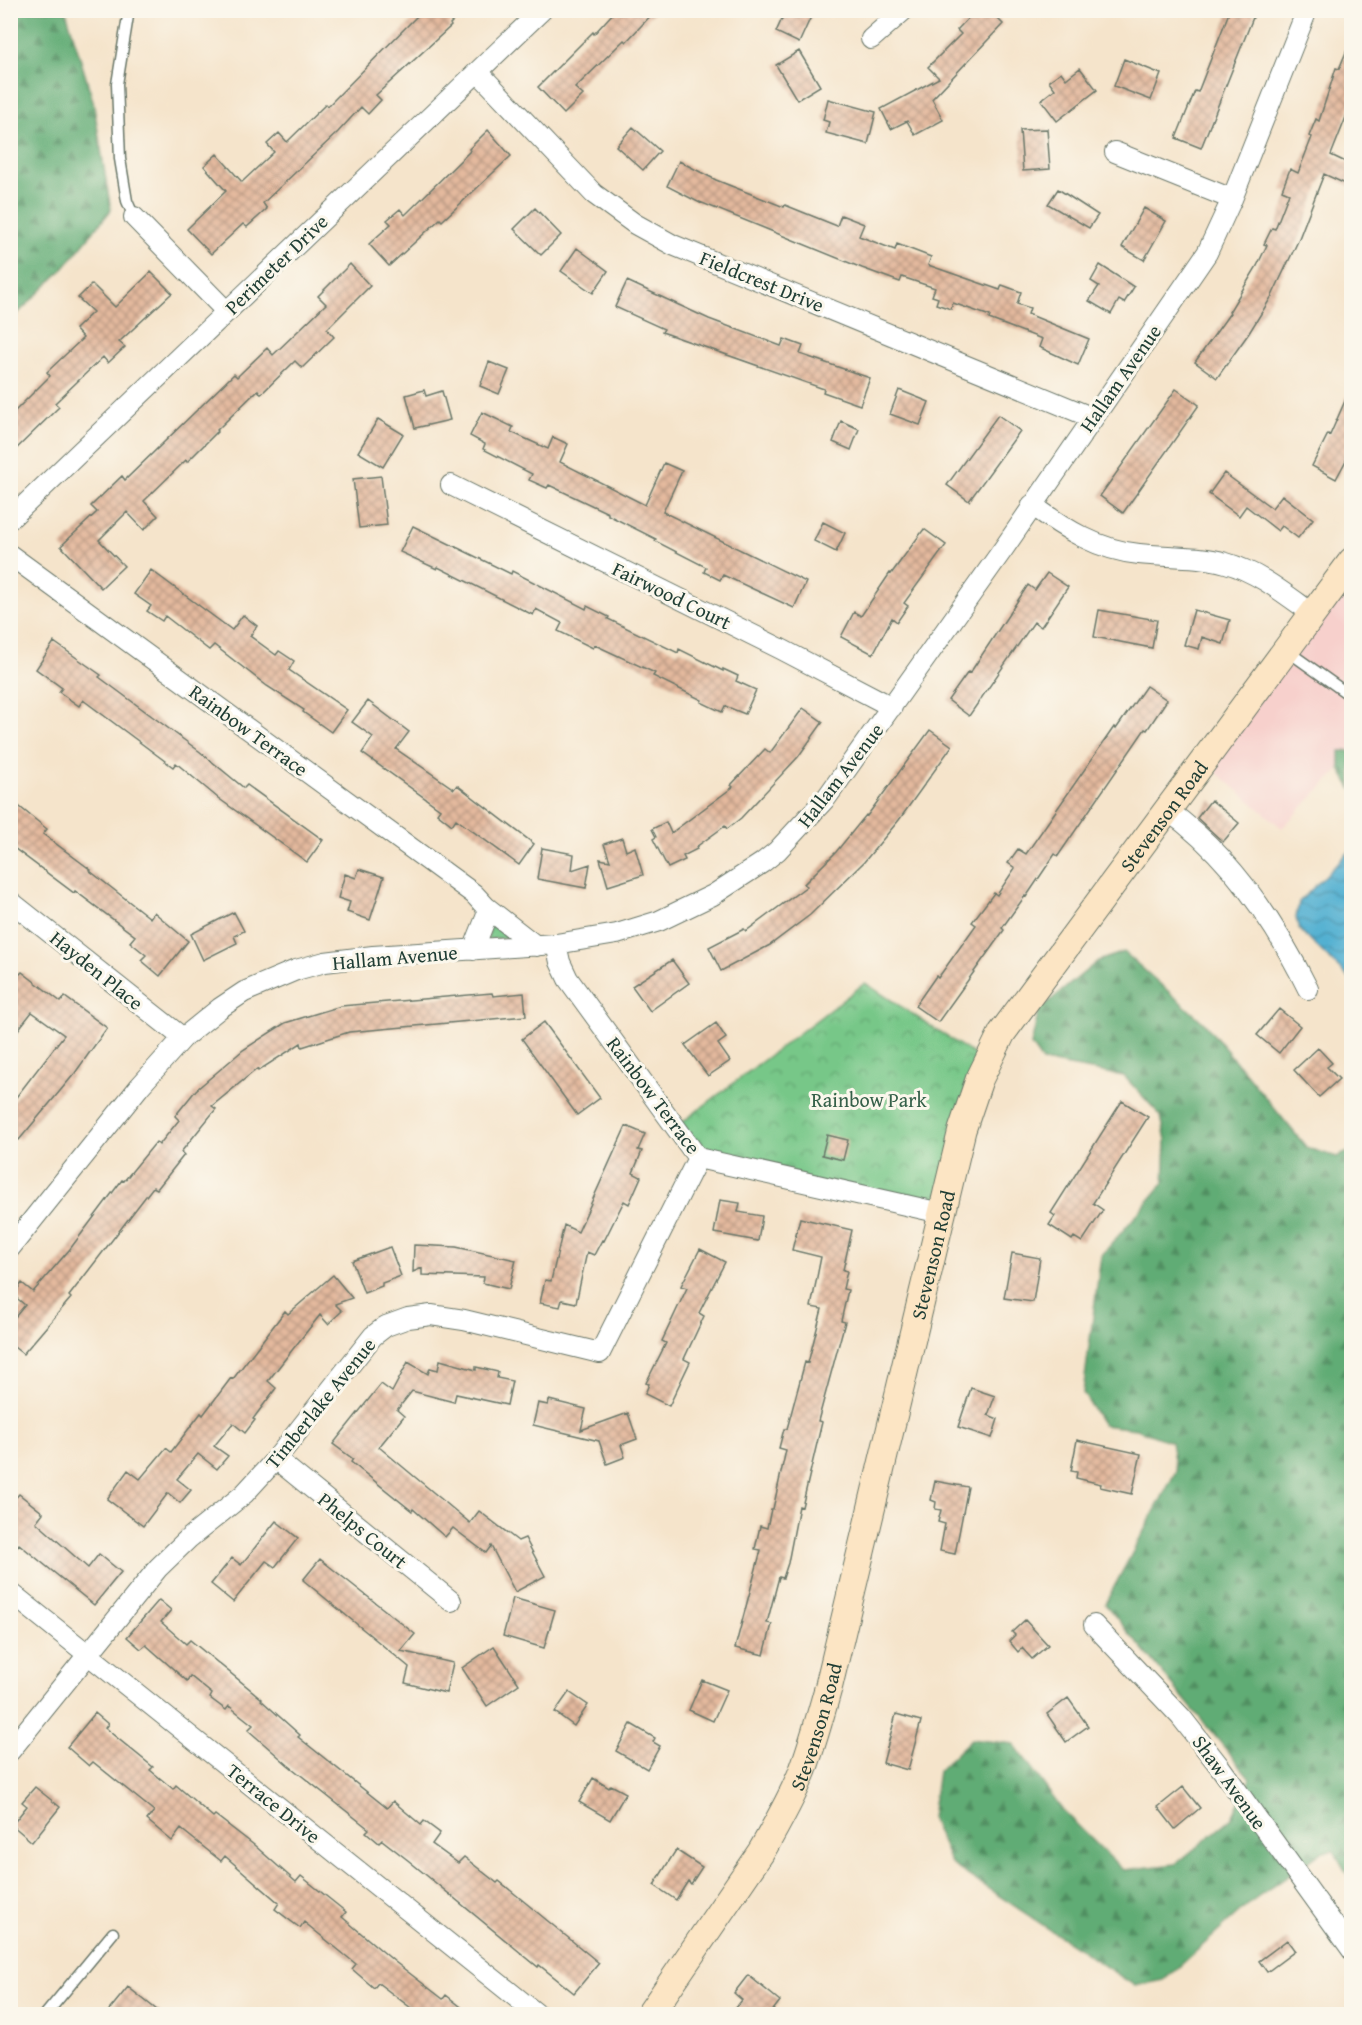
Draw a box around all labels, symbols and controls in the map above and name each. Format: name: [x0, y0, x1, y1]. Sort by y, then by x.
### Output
street label: Perimeter Drive: [218, 207, 334, 321]
street label: Fieldcrest Drive: [696, 243, 828, 319]
street label: Hallam Avenue: [1072, 318, 1168, 438]
street label: Fairwood Court: [608, 554, 736, 636]
street label: Rainbow Terrace: [184, 677, 314, 783]
street label: Hallam Avenue: [790, 717, 890, 833]
street label: Stevenson Road: [1112, 754, 1214, 877]
street label: Hayden Place: [44, 923, 150, 1017]
street label: Hallam Avenue: [331, 937, 459, 977]
street label: Rainbow Terrace: [600, 1030, 708, 1160]
park label: Rainbow Park: [811, 1085, 927, 1114]
street label: Stevenson Road: [903, 1187, 962, 1322]
street label: Timberlake Avenue: [258, 1331, 382, 1475]
street label: Phelps Court: [312, 1485, 414, 1575]
street label: Stevenson Road: [782, 1659, 848, 1795]
street label: Shaw Avenue: [1186, 1729, 1274, 1835]
street label: Terrace Drive: [221, 1756, 327, 1850]

